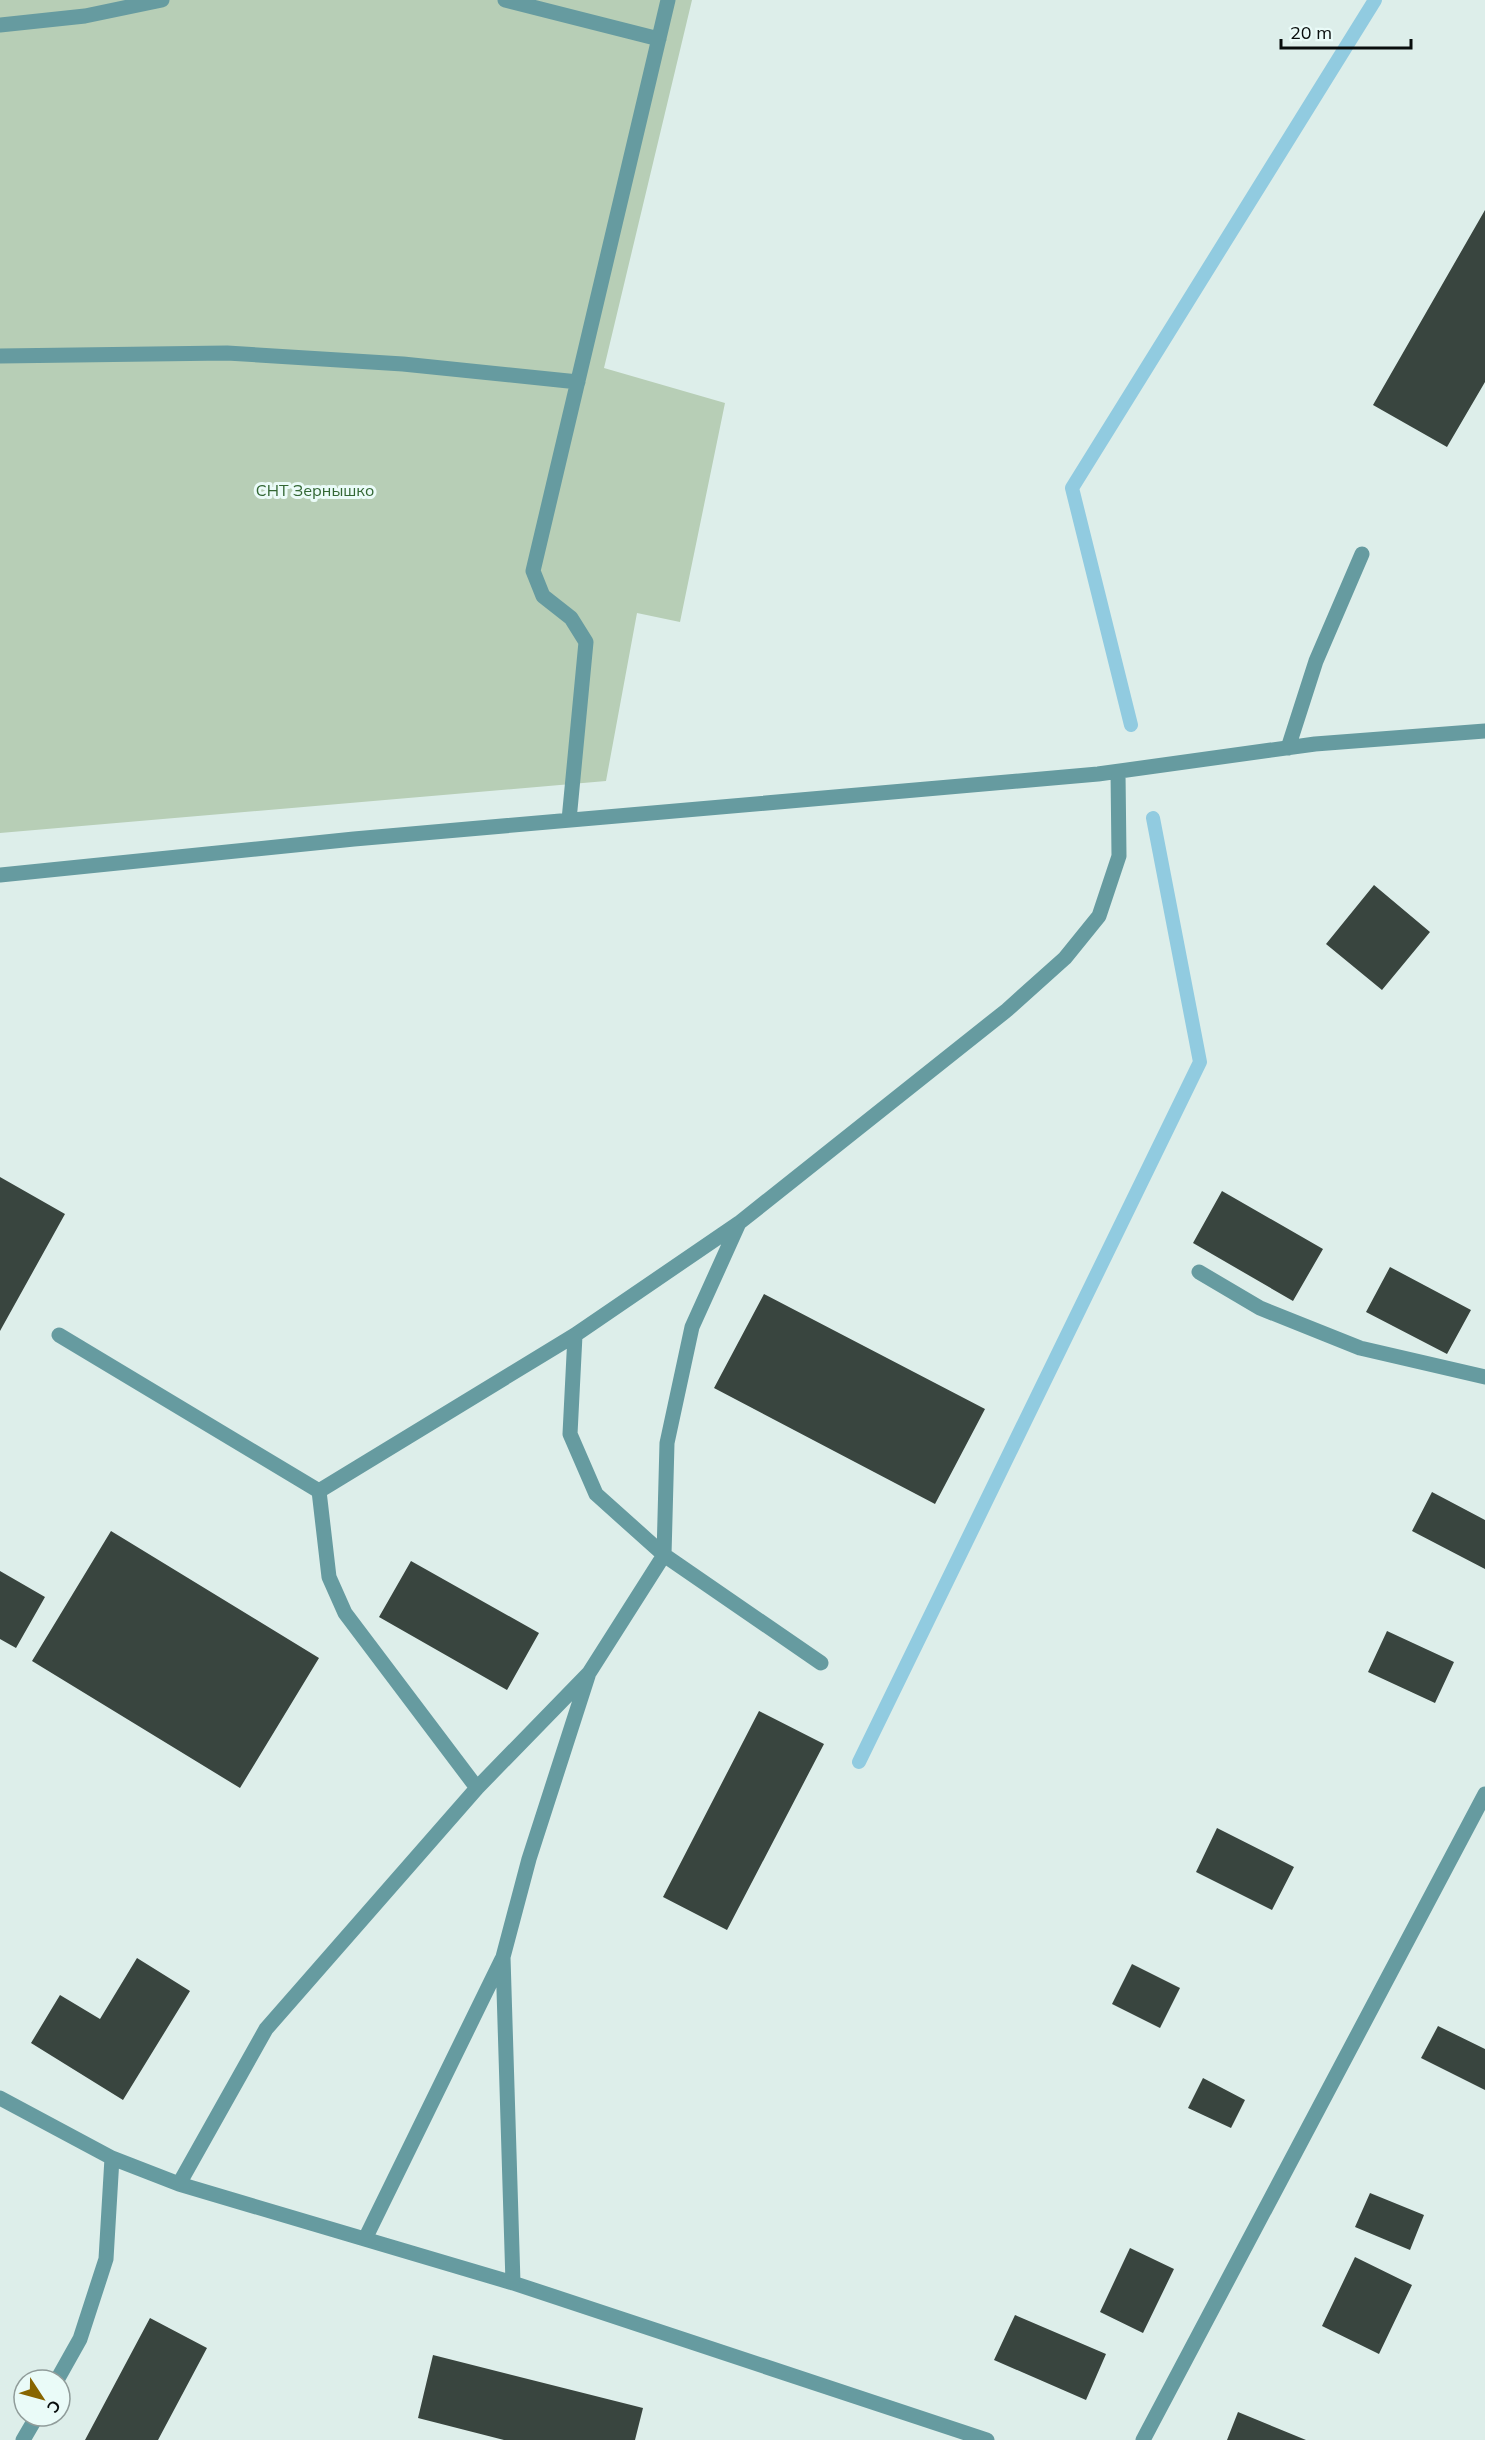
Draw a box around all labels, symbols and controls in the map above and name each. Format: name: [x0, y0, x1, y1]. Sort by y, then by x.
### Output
scale bar: [1281, 12, 1412, 50]
text: 20 m: [1290, 21, 1332, 44]
park label: СНТ Зернышко: [256, 480, 374, 500]
north arrow: [12, 2368, 72, 2428]
text: С: [43, 2397, 65, 2417]

